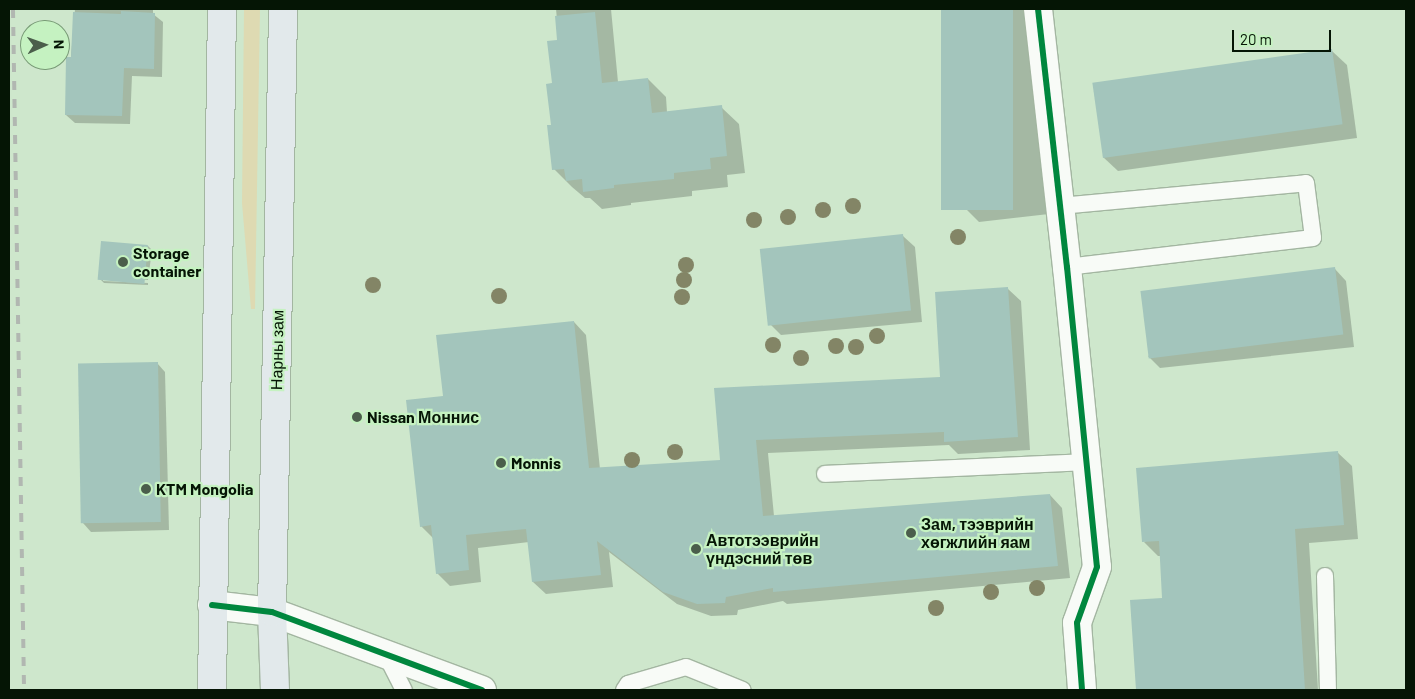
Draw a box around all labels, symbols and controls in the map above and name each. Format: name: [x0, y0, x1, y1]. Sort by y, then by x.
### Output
north arrow: [20, 20, 70, 70]
scale bar: [1235, 20, 1334, 52]
text: 20 m: [1240, 30, 1272, 48]
text: N: [51, 40, 68, 49]
place label: Storage container: [133, 243, 201, 281]
marker: Storage container: [117, 256, 129, 268]
street label: Нарны зам: [267, 310, 287, 390]
place label: Nissan Моннис: [367, 407, 479, 427]
marker: Nissan Моннис: [351, 411, 363, 423]
place label: Monnis: [511, 453, 561, 473]
marker: Monnis: [495, 457, 507, 469]
place label: KTM Mongolia: [156, 479, 253, 499]
marker: KTM Mongolia: [140, 483, 152, 495]
place label: Зам, тээврийн хөгжлийн яам: [921, 514, 1034, 552]
marker: Зам, тээврийн хөгжлийн яам: [905, 527, 917, 539]
place label: Автотээврийн үндэсний төв: [706, 530, 819, 568]
marker: Автотээврийн үндэсний төв: [690, 543, 702, 555]

